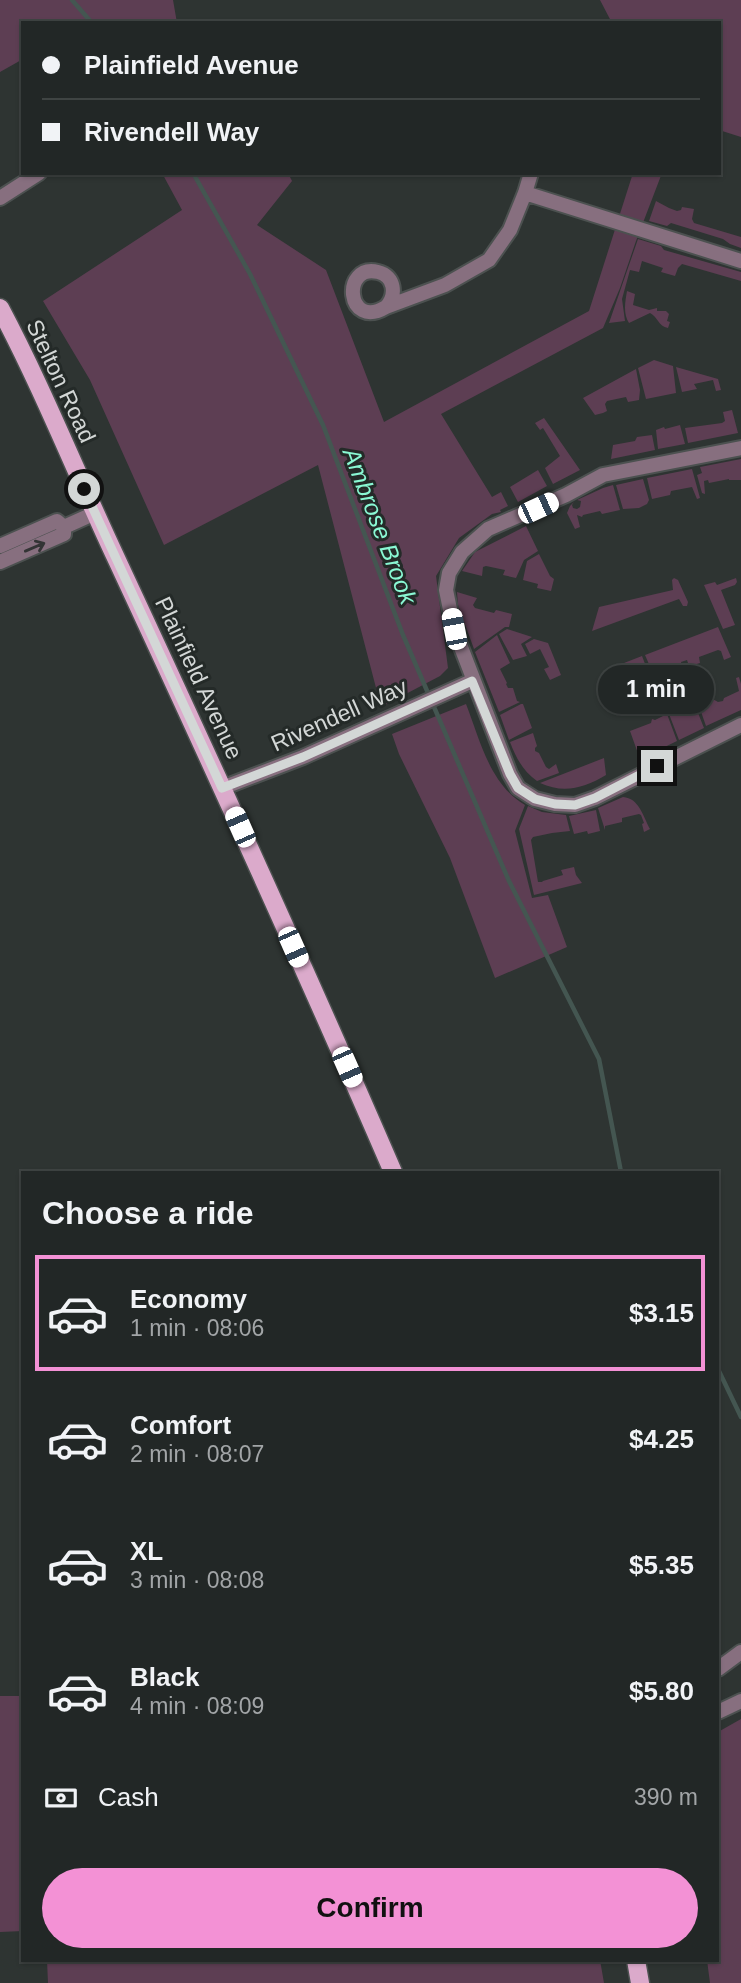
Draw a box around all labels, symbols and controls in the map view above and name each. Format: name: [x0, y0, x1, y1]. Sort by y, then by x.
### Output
text: Plainfield Avenue: [84, 50, 299, 80]
text: Rivendell Way: [84, 117, 259, 147]
street label: Stelton Road: [21, 315, 101, 447]
water label: Ambrose Brook: [337, 442, 423, 610]
route start: [68, 473, 100, 505]
car: [515, 490, 562, 526]
one-way arrow: [24, 540, 46, 553]
street label: Plainfield Avenue: [150, 593, 248, 763]
car: [440, 606, 469, 652]
callout: 1 min: [599, 664, 715, 714]
street label: Rivendell Way: [267, 673, 411, 757]
text: 1 min: [626, 676, 686, 702]
route end: [641, 750, 673, 782]
car: [222, 804, 259, 850]
car: [275, 924, 312, 970]
car: [329, 1044, 366, 1090]
text: Choose a ride: [42, 1195, 254, 1231]
icon: car: [46, 1282, 109, 1345]
text: Economy: [130, 1284, 247, 1314]
text: $3.15: [629, 1298, 694, 1328]
text: 1 min · 08:06: [130, 1315, 264, 1341]
icon: car: [46, 1408, 109, 1471]
text: Comfort: [130, 1410, 231, 1440]
text: $4.25: [629, 1424, 694, 1454]
text: 2 min · 08:07: [130, 1441, 264, 1467]
icon: car: [46, 1534, 109, 1597]
text: XL: [130, 1536, 163, 1566]
text: $5.35: [629, 1550, 694, 1580]
text: 3 min · 08:08: [130, 1567, 264, 1593]
icon: car: [46, 1660, 109, 1723]
text: Black: [130, 1662, 199, 1692]
text: $5.80: [629, 1676, 694, 1706]
text: 4 min · 08:09: [130, 1693, 264, 1719]
icon: cash: [42, 1779, 80, 1817]
text: Cash: [98, 1782, 159, 1812]
text: 390 m: [634, 1784, 698, 1810]
button: Confirm: [42, 1868, 698, 1948]

